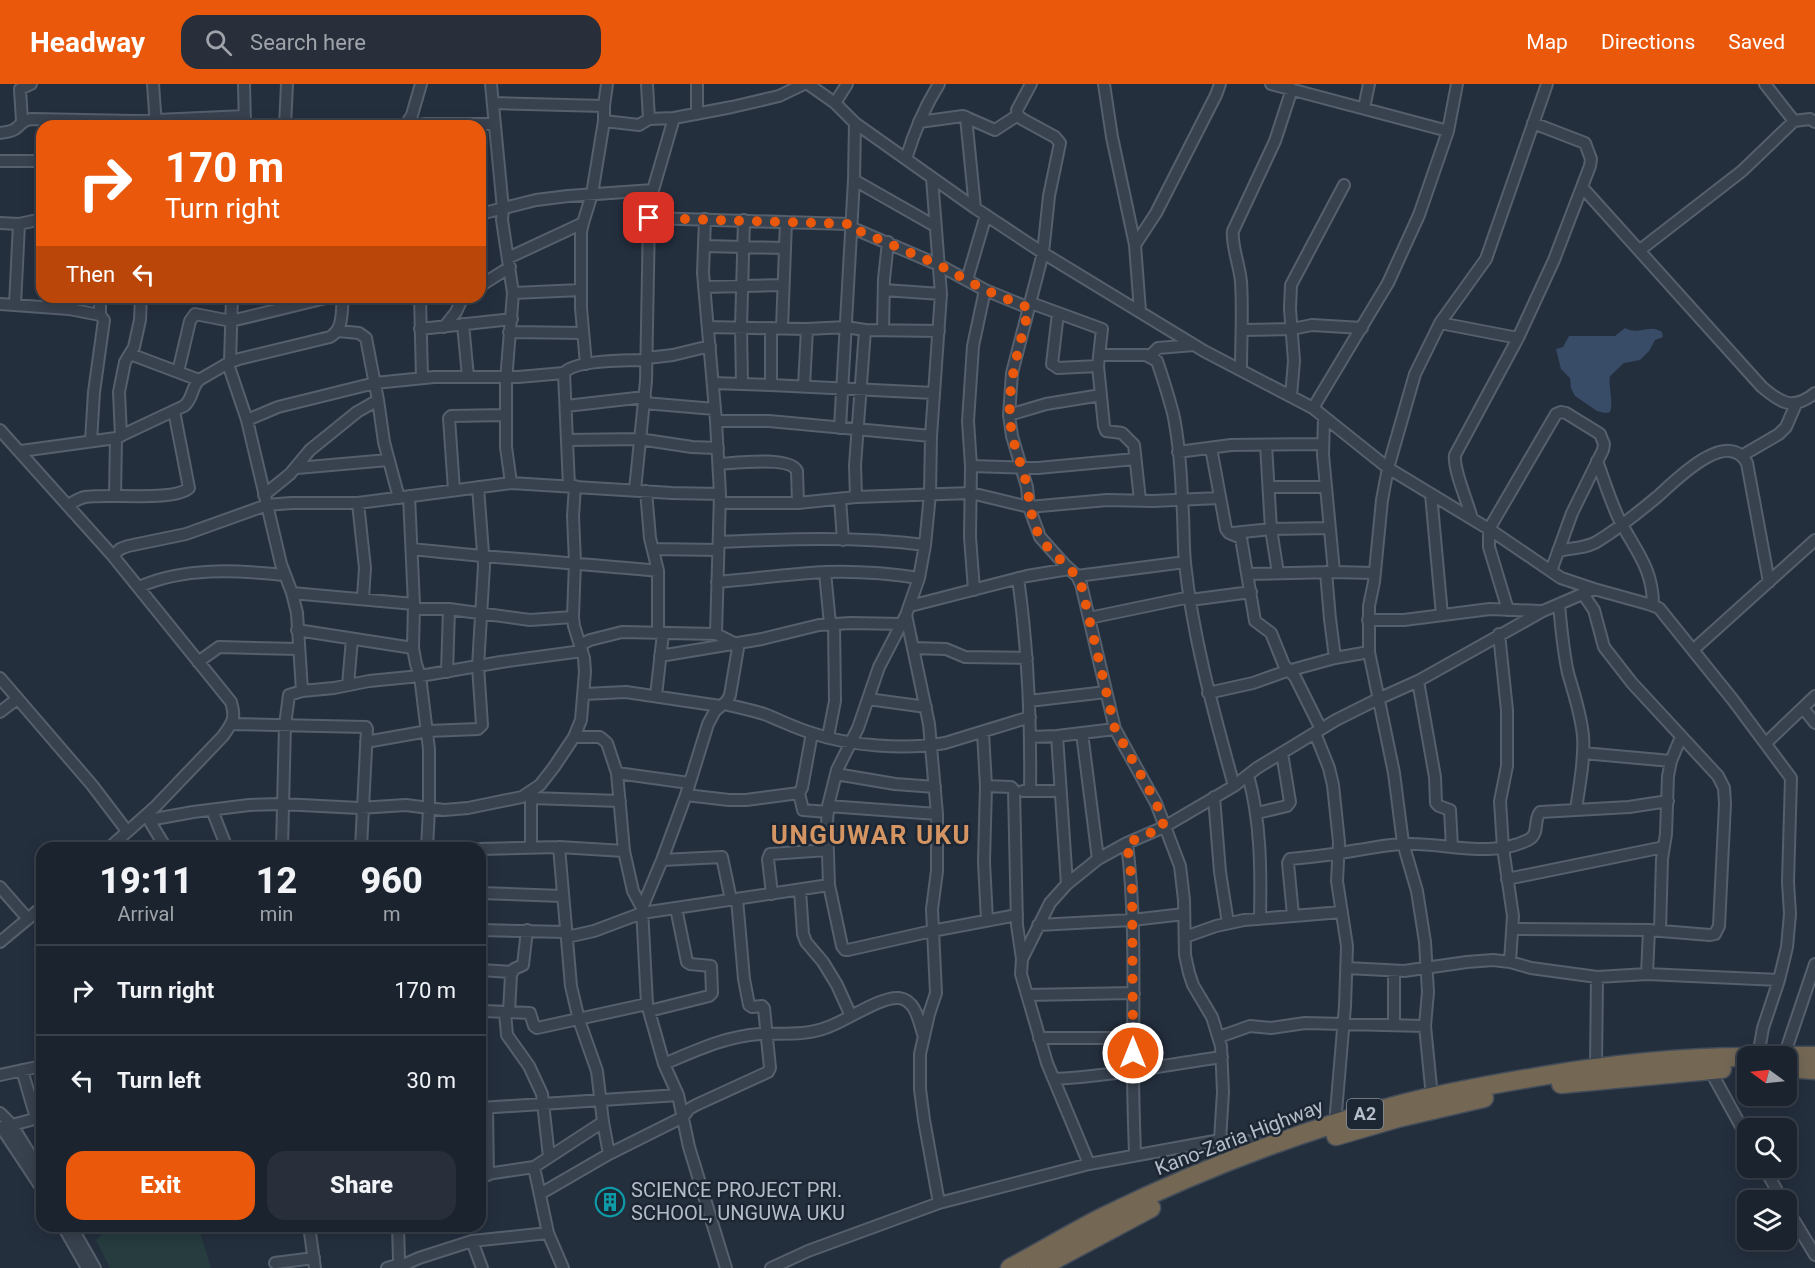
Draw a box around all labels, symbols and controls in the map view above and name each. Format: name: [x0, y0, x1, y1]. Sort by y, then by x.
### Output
search box: [181, 15, 601, 69]
text: Headway: [30, 26, 145, 59]
icon: search: [202, 26, 235, 59]
text: Search here: [250, 30, 366, 55]
text: Map: [1526, 30, 1568, 54]
text: Directions: [1601, 30, 1695, 54]
text: Saved: [1728, 30, 1785, 54]
text: 170 m: [165, 143, 284, 192]
icon: right: [66, 144, 144, 222]
pin: [623, 192, 674, 243]
text: Turn right: [165, 193, 280, 225]
icon: arrive: [632, 201, 665, 234]
icon: left: [127, 258, 160, 291]
text: Then: [66, 262, 115, 287]
district label: UNGUWAR UKU: [771, 820, 971, 850]
text: 19:11: [99, 860, 193, 902]
text: 12: [256, 860, 297, 902]
text: 960: [361, 860, 423, 902]
text: Arrival: [118, 902, 174, 926]
text: min: [260, 902, 293, 926]
text: m: [383, 902, 400, 926]
icon: right: [66, 974, 99, 1007]
text: Turn right: [117, 978, 214, 1003]
text: 170 m: [394, 978, 456, 1003]
position arrow: [1101, 1021, 1165, 1085]
north arrow: [1737, 1046, 1797, 1106]
map controls: [1737, 1046, 1797, 1250]
icon: left: [66, 1064, 99, 1097]
text: Turn left: [117, 1068, 201, 1093]
text: 30 m: [407, 1068, 456, 1093]
street label: Kano-Zaria Highway: [1151, 1094, 1327, 1180]
road number: A2: [1347, 1099, 1383, 1129]
button: search: [1737, 1118, 1797, 1178]
button: Exit: [66, 1151, 255, 1220]
button: Share: [267, 1151, 456, 1220]
place label: SCIENCE PROJECT PRI. SCHOOL, UNGUWA UKU: [631, 1178, 845, 1225]
building icon: SCIENCE PROJECT PRI. SCHOOL, UNGUWA UKU: [594, 1186, 626, 1218]
button: layers: [1737, 1190, 1797, 1250]

